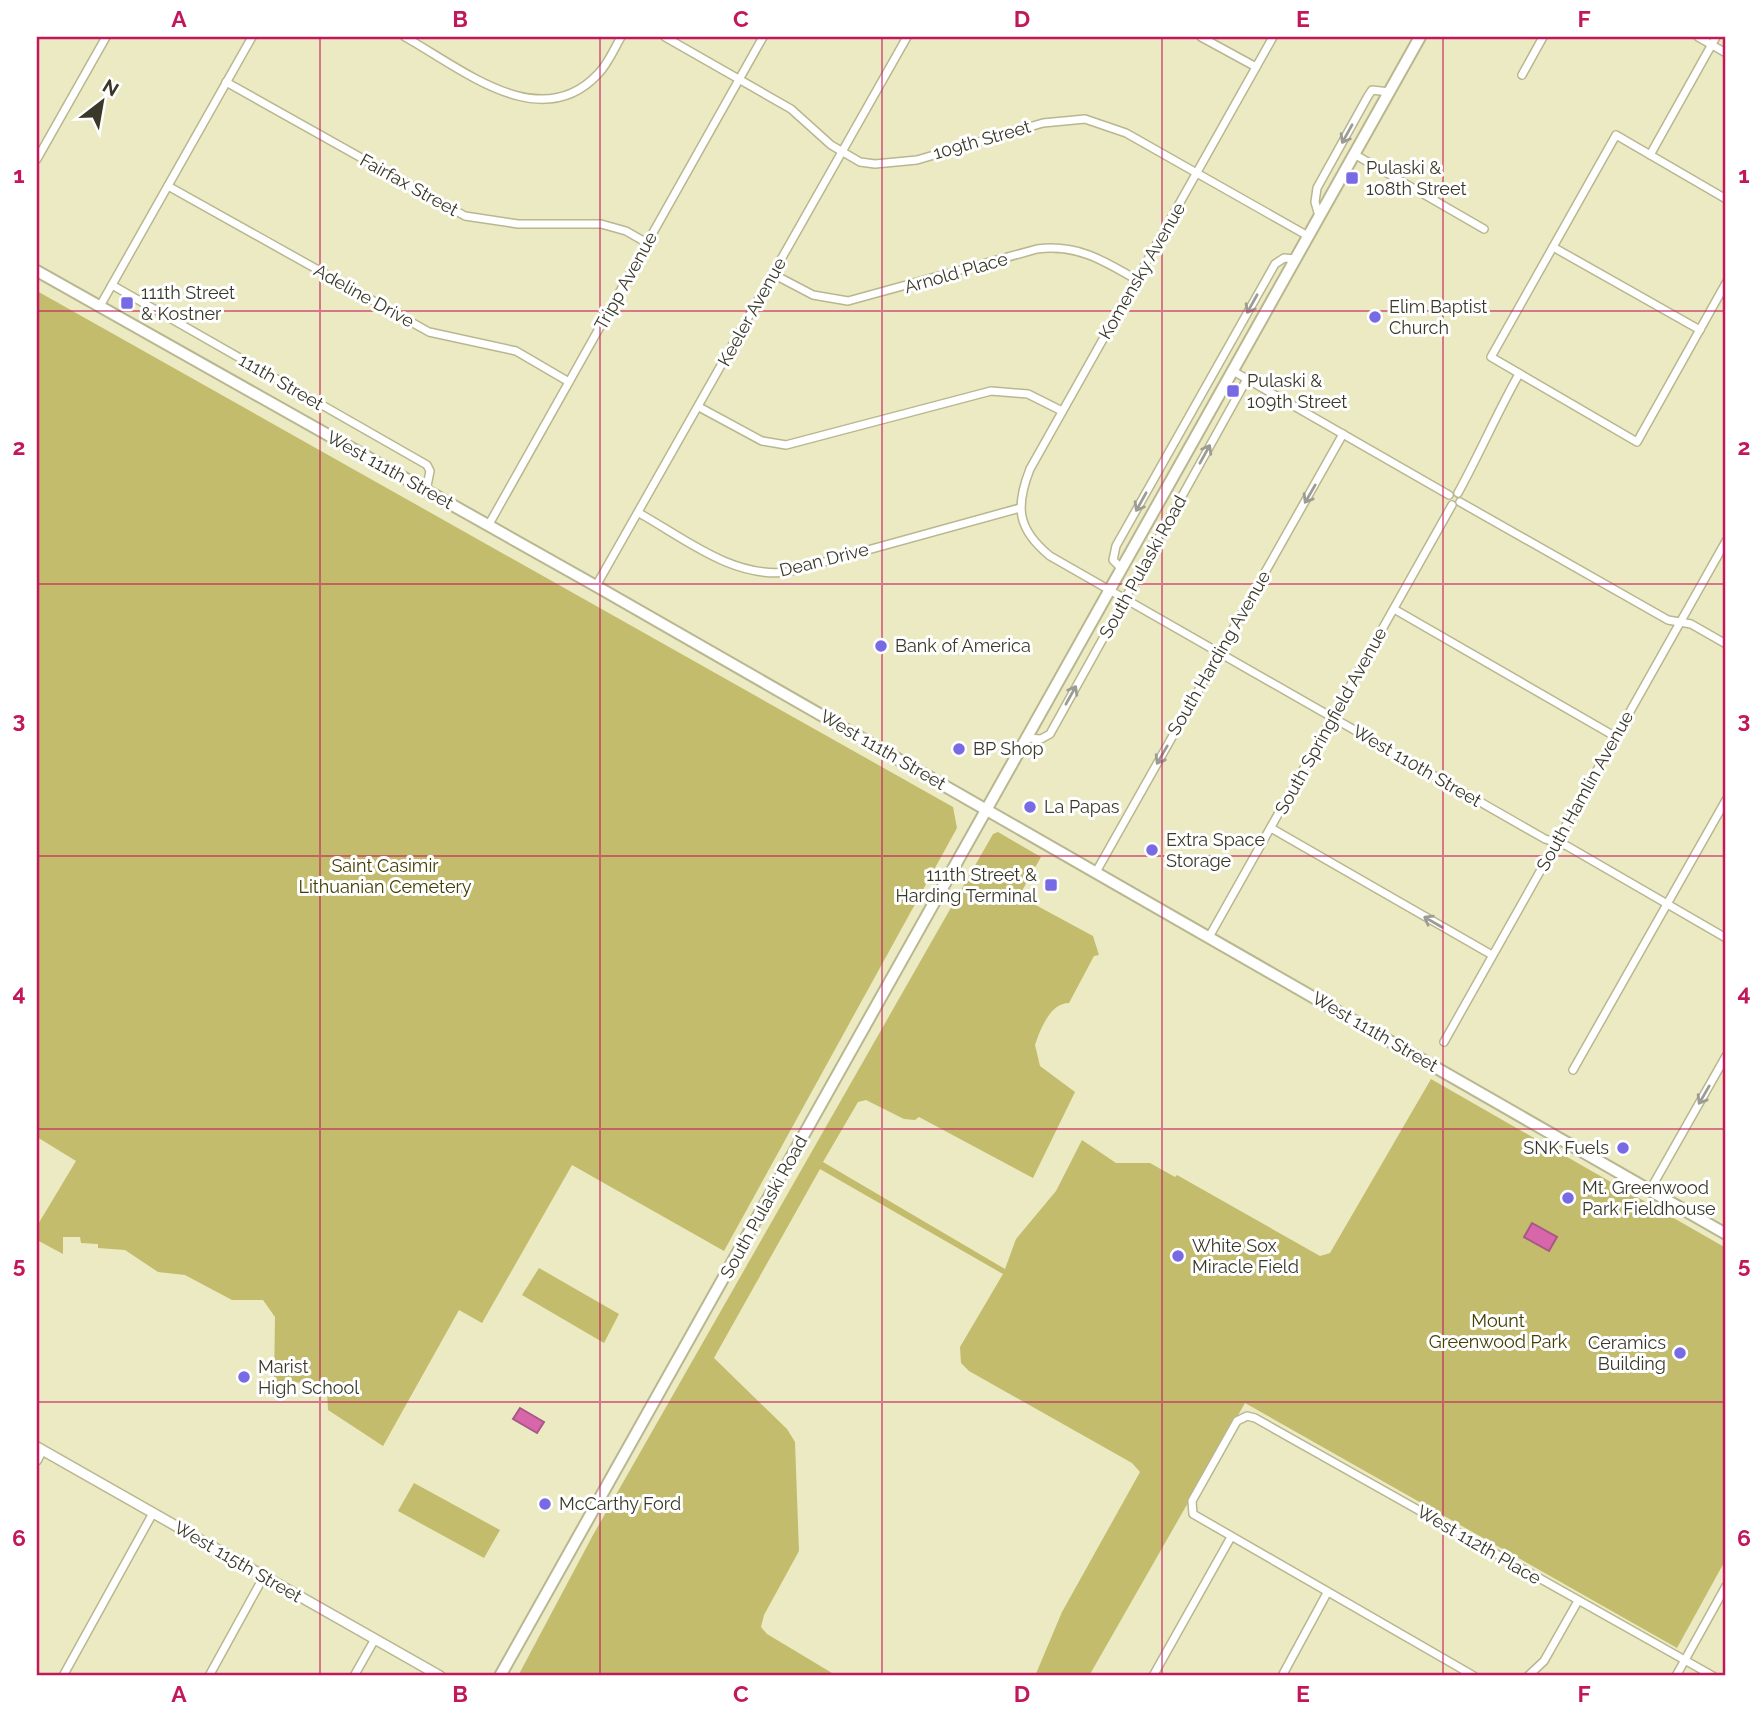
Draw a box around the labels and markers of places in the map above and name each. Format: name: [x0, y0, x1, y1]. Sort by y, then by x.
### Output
place label: Pulaski & 108th Street: [1366, 157, 1466, 199]
marker: Pulaski & 108th Street: [1344, 170, 1360, 186]
place label: 111th Street & Kostner: [141, 282, 235, 324]
marker: 111th Street & Kostner: [119, 295, 135, 311]
place label: Elim Baptist Church: [1389, 296, 1487, 338]
marker: Elim Baptist Church: [1367, 309, 1383, 325]
place label: Pulaski & 109th Street: [1247, 370, 1347, 412]
marker: Pulaski & 109th Street: [1225, 383, 1241, 399]
place label: Bank of America: [895, 635, 1031, 656]
marker: Bank of America: [873, 638, 889, 654]
place label: BP Shop: [973, 738, 1044, 759]
marker: BP Shop: [951, 741, 967, 757]
place label: La Papas: [1044, 796, 1120, 817]
marker: La Papas: [1022, 799, 1038, 815]
place label: Extra Space Storage: [1166, 829, 1265, 871]
marker: Extra Space Storage: [1144, 842, 1160, 858]
place label: 111th Street & Harding Terminal: [896, 864, 1037, 906]
marker: 111th Street & Harding Terminal: [1043, 877, 1059, 893]
place label: SNK Fuels: [1523, 1137, 1609, 1158]
marker: SNK Fuels: [1615, 1140, 1631, 1156]
place label: Mt. Greenwood Park Fieldhouse: [1582, 1177, 1716, 1219]
marker: Mt. Greenwood Park Fieldhouse: [1560, 1190, 1576, 1206]
place label: White Sox Miracle Field: [1192, 1235, 1299, 1277]
marker: White Sox Miracle Field: [1170, 1248, 1186, 1264]
place label: Ceramics Building: [1588, 1332, 1666, 1374]
marker: Ceramics Building: [1672, 1345, 1688, 1361]
place label: Marist High School: [258, 1356, 359, 1398]
marker: Marist High School: [236, 1369, 252, 1385]
place label: McCarthy Ford: [559, 1493, 681, 1514]
marker: McCarthy Ford: [537, 1496, 553, 1512]

